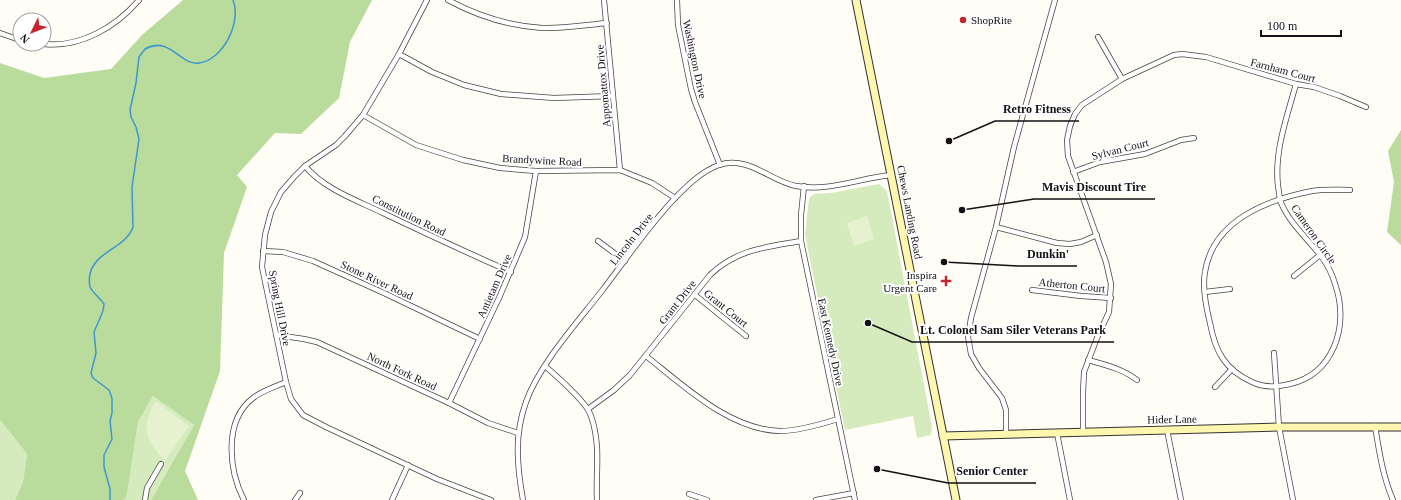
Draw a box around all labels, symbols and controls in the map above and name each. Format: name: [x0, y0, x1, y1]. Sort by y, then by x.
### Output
north arrow: [12, 12, 52, 52]
scale bar: [1261, 12, 1341, 38]
place label: ShopRite: [971, 14, 1012, 26]
marker: ShopRite: [958, 15, 968, 25]
street label: Washington Drive: [681, 19, 709, 100]
text: 100 m: [1267, 19, 1298, 33]
text: N: [18, 32, 32, 46]
street label: Appomattox Drive: [593, 44, 613, 128]
street label: Farnham Court: [1249, 56, 1317, 84]
callout: Retro Fitness: [995, 97, 1079, 121]
text: Retro Fitness: [1003, 102, 1071, 116]
street label: Sylvan Court: [1090, 136, 1150, 162]
street label: Brandywine Road: [502, 152, 583, 168]
street label: Chews Landing Road: [895, 164, 925, 260]
callout: Mavis Discount Tire: [1034, 175, 1155, 199]
text: Mavis Discount Tire: [1042, 180, 1147, 194]
street label: Constitution Road: [370, 192, 448, 238]
street label: Cameron Circle: [1289, 202, 1339, 266]
street label: Lincoln Drive: [607, 211, 655, 267]
callout: Dunkin': [1019, 242, 1077, 266]
text: Dunkin': [1027, 247, 1069, 261]
street label: Antietam Drive: [475, 252, 514, 320]
street label: Stone River Road: [339, 258, 415, 302]
street label: Spring Hill Drive: [267, 269, 293, 347]
place label: Inspira Urgent Care: [883, 269, 937, 294]
marker: Inspira Urgent Care: [940, 275, 952, 287]
street label: Atherton Court: [1038, 276, 1106, 294]
street label: Grant Drive: [656, 277, 698, 327]
street label: Grant Court: [702, 287, 750, 329]
street label: East Kennedy Drive: [816, 297, 846, 387]
callout: Lt. Colonel Sam Siler Veterans Park: [912, 318, 1114, 342]
text: Lt. Colonel Sam Siler Veterans Park: [920, 323, 1106, 337]
street label: North Fork Road: [365, 350, 439, 393]
street label: Hider Lane: [1147, 413, 1197, 425]
callout: Senior Center: [948, 459, 1036, 483]
text: Senior Center: [956, 464, 1028, 478]

